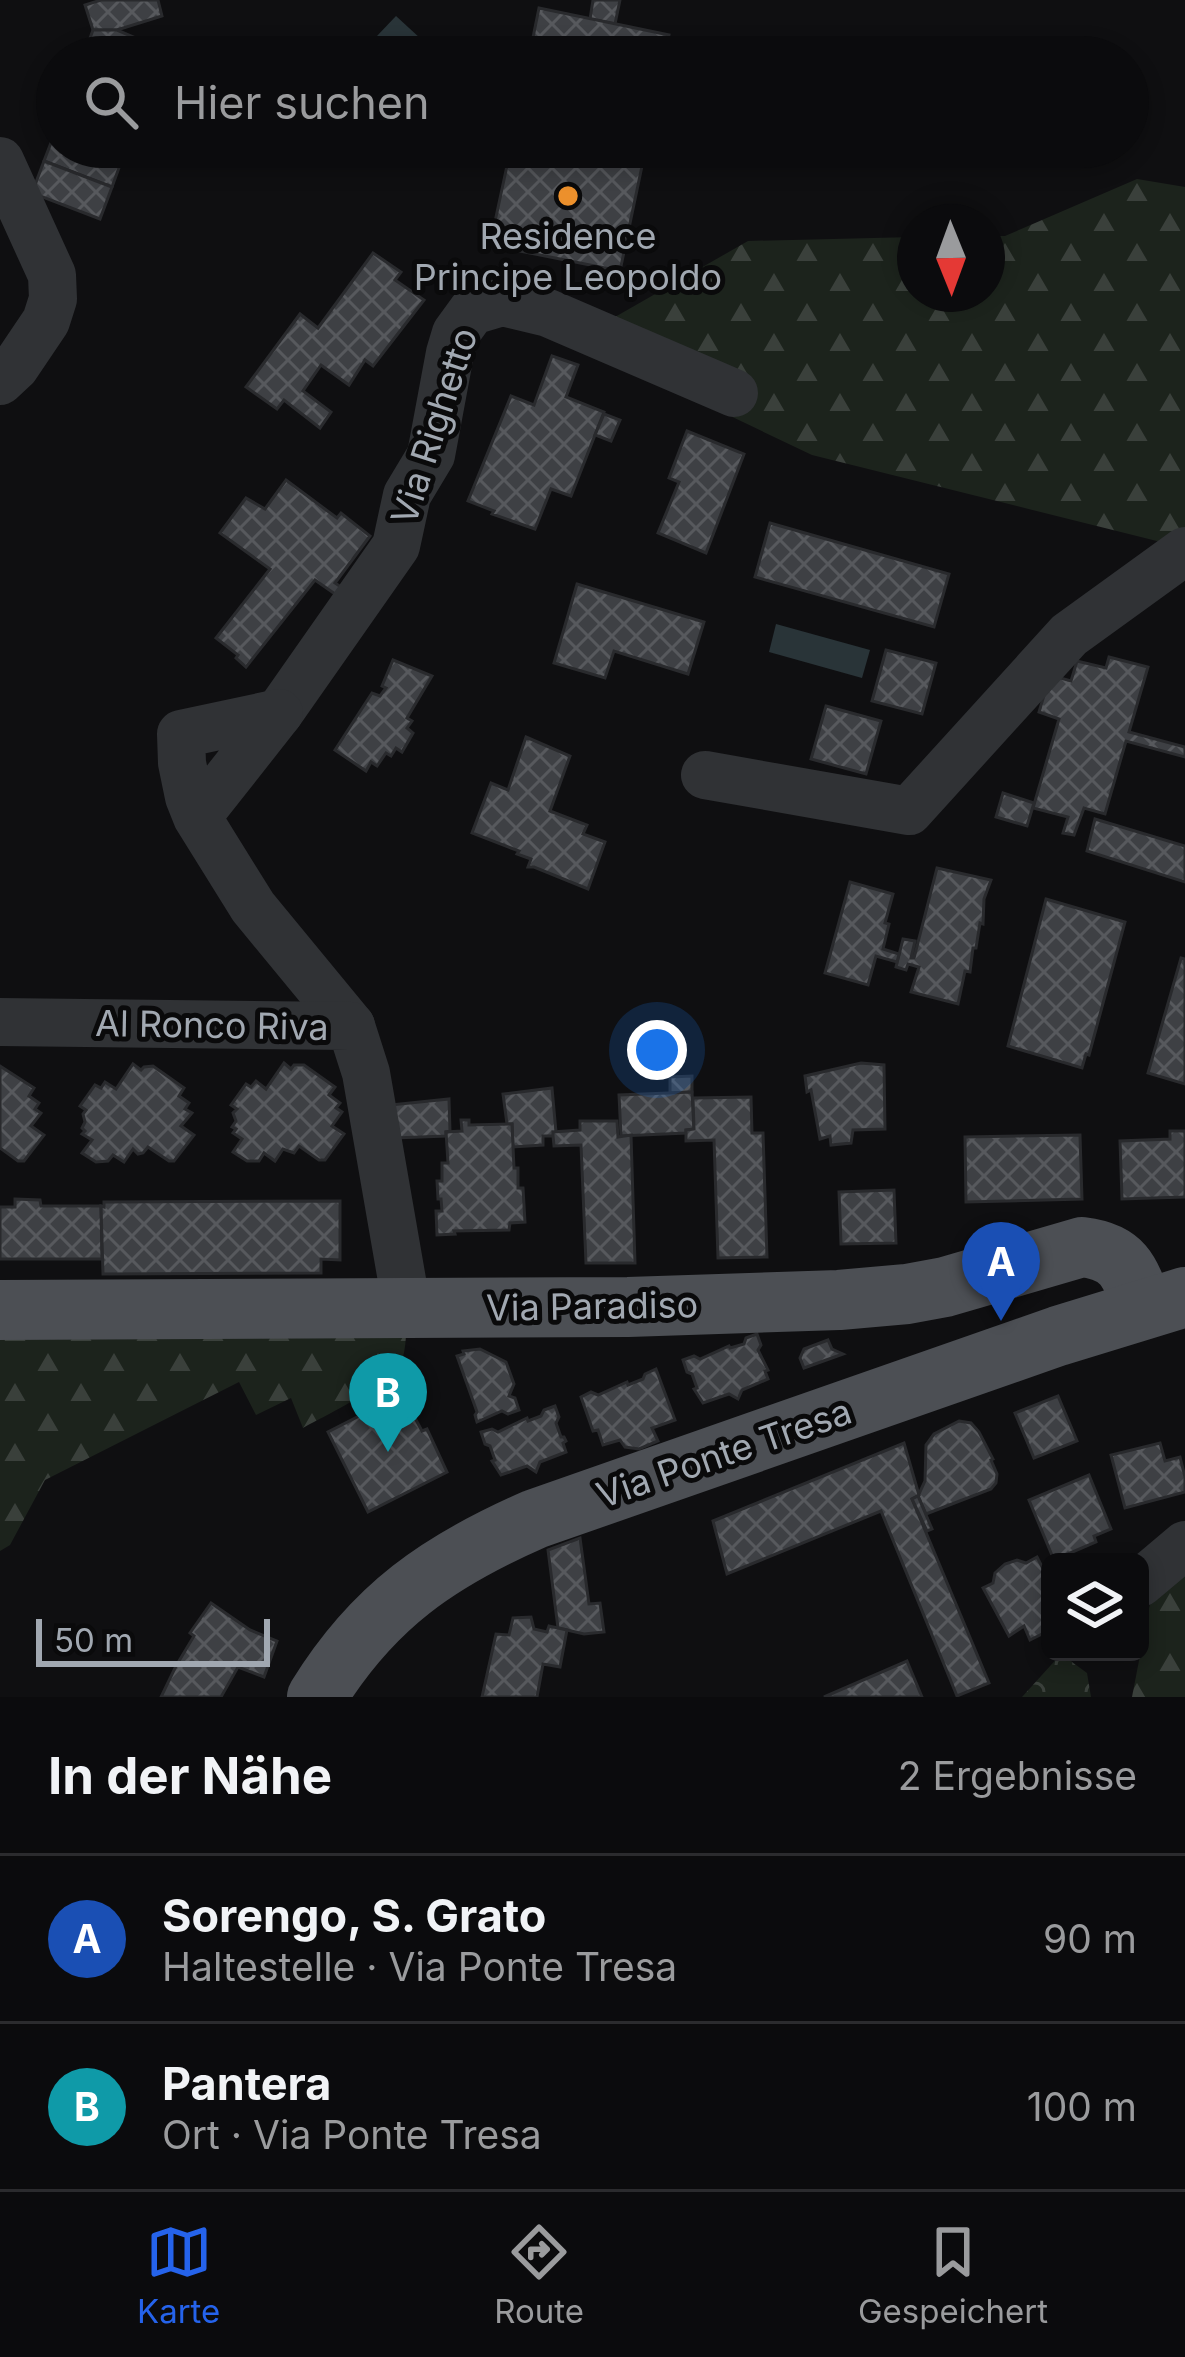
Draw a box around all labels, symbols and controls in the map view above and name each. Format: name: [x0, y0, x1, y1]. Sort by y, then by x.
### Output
search box: [36, 36, 1149, 168]
icon: search: [78, 69, 144, 135]
text: Hier suchen: [174, 75, 430, 130]
marker: Residence Principe Leopoldo: [555, 183, 581, 209]
north arrow: [897, 204, 1005, 312]
place label: Residence Principe Leopoldo: [414, 214, 722, 299]
street label: Via Righetto: [382, 322, 486, 530]
street label: Al Ronco Riva: [95, 1001, 329, 1049]
your location: [627, 1020, 687, 1080]
pin: A: [962, 1222, 1040, 1321]
street label: Via Paradiso: [486, 1282, 698, 1330]
pin: B: [349, 1353, 427, 1452]
street label: Via Ponte Tresa: [591, 1389, 857, 1517]
map controls: [1041, 1553, 1149, 1661]
button: layers: [1041, 1553, 1149, 1661]
scale bar: [36, 1613, 270, 1666]
text: 50 m: [54, 1620, 133, 1660]
text: In der Nähe: [48, 1745, 332, 1806]
text: 2 Ergebnisse: [898, 1752, 1137, 1799]
text: Sorengo, S. Grato: [162, 1888, 546, 1943]
text: A: [72, 1915, 102, 1962]
text: 90 m: [1043, 1915, 1137, 1962]
text: Haltestelle · Via Ponte Tresa: [162, 1943, 677, 1990]
text: Pantera: [162, 2056, 331, 2111]
text: B: [74, 2083, 100, 2130]
text: 100 m: [1027, 2083, 1137, 2130]
text: Ort · Via Ponte Tresa: [162, 2111, 542, 2158]
tab: Karte: [137, 2219, 220, 2331]
tab: Route: [494, 2219, 584, 2331]
tab: Gespeichert: [858, 2219, 1048, 2331]

